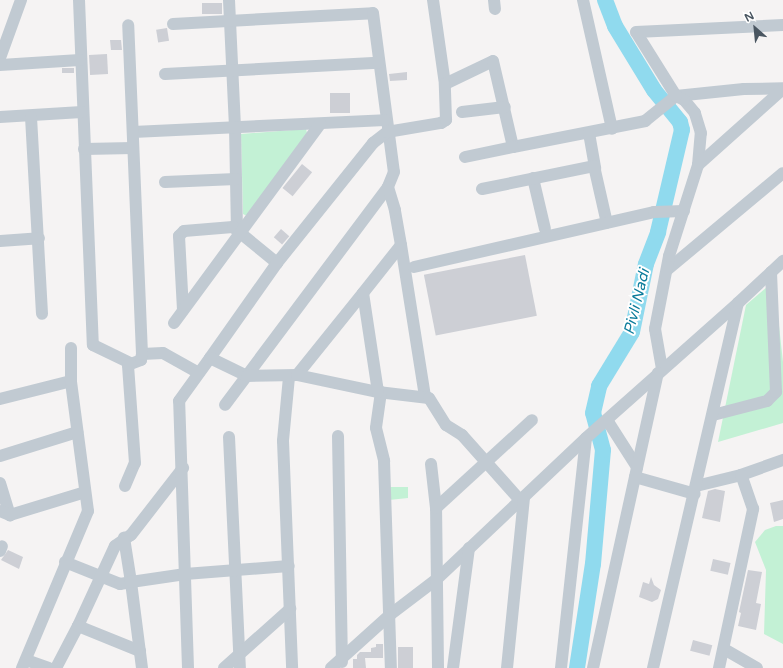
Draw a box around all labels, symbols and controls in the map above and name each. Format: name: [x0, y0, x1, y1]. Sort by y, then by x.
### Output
north arrow: [735, 8, 775, 48]
text: N: [742, 9, 756, 25]
water label: Pivli Nadi: [620, 267, 654, 337]

